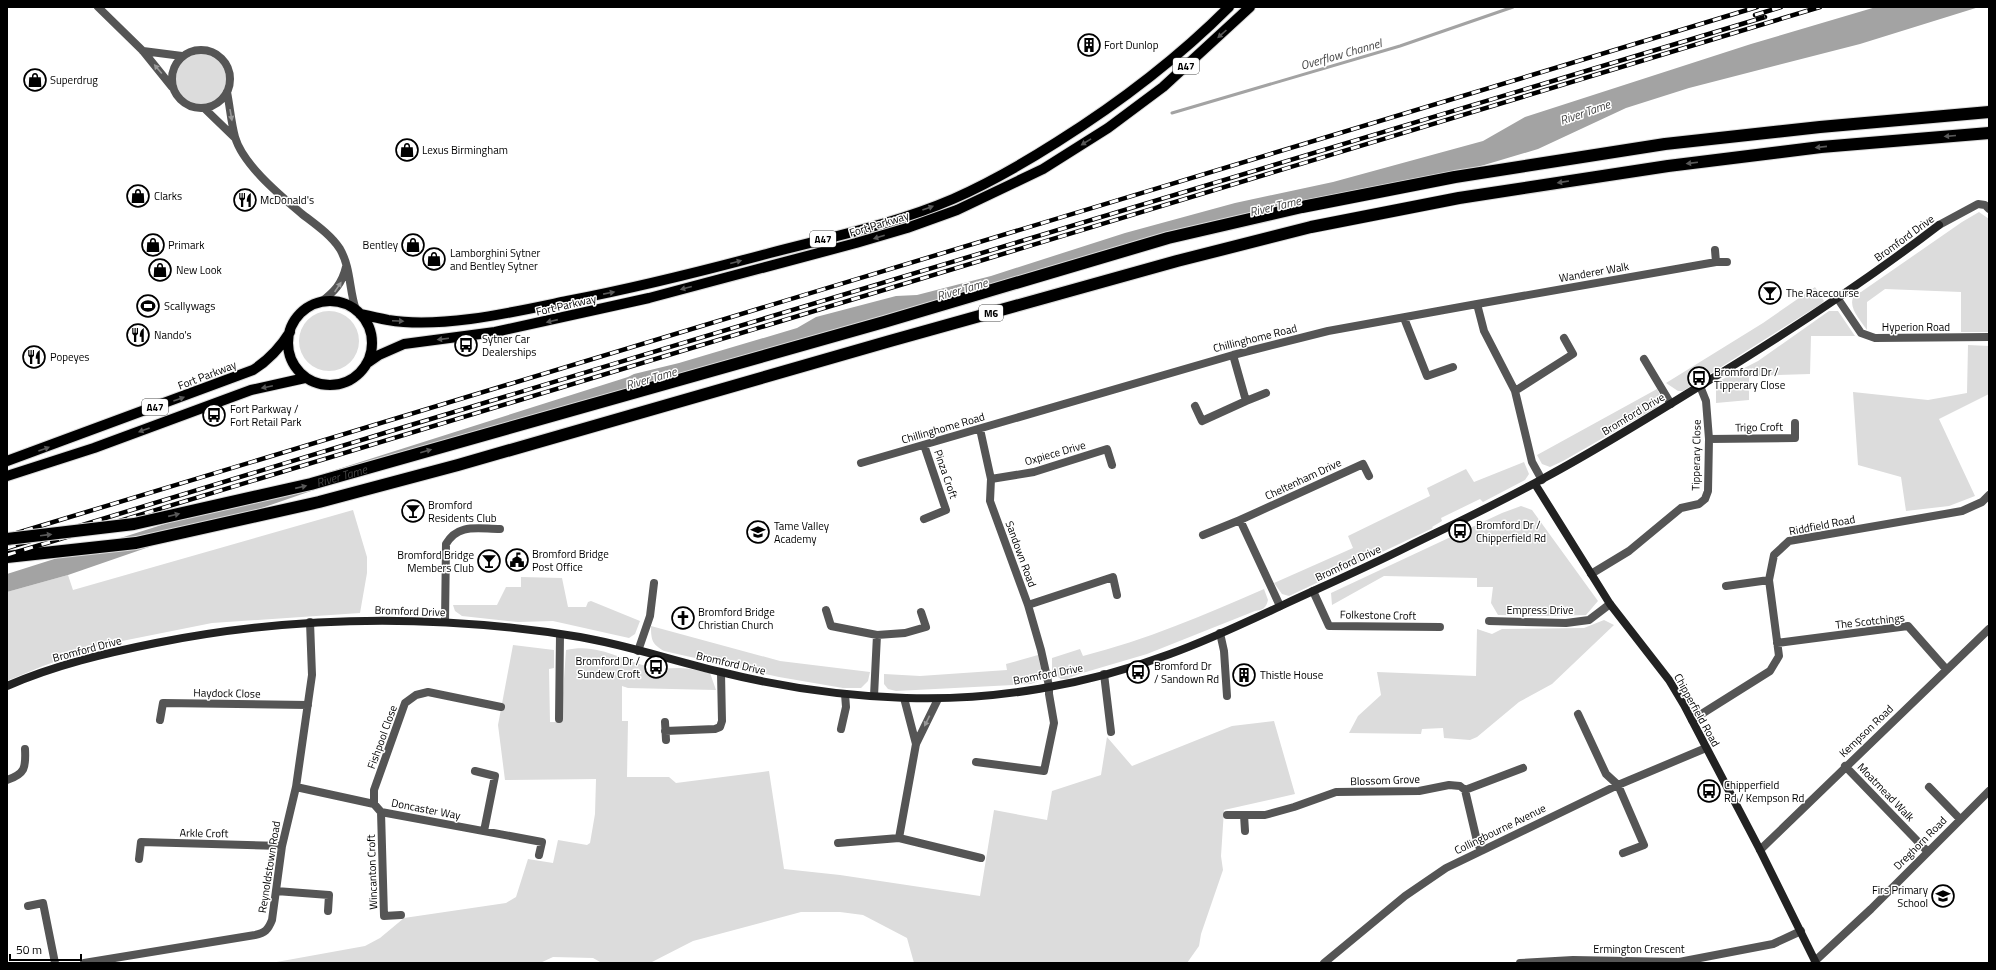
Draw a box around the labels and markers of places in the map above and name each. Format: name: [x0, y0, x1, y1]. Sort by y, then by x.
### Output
building icon: Fort Dunlop: [1076, 32, 1102, 58]
place label: Fort Dunlop: [1104, 37, 1159, 53]
shop icon: Superdrug: [22, 67, 48, 93]
place label: Superdrug: [50, 72, 98, 88]
shop icon: Lexus Birmingham: [394, 137, 420, 163]
place label: Lexus Birmingham: [422, 142, 508, 158]
shop icon: Clarks: [125, 183, 151, 209]
restaurant icon: McDonald's: [232, 187, 258, 213]
place label: Clarks: [154, 188, 182, 204]
place label: McDonald's: [260, 192, 314, 208]
shop icon: Primark: [140, 232, 166, 258]
shop icon: Bentley: [400, 232, 426, 258]
place label: Primark: [168, 237, 205, 253]
place label: Bentley: [363, 237, 399, 253]
place label: Lamborghini Sytner and Bentley Sytner: [450, 245, 540, 274]
shop icon: Lamborghini Sytner and Bentley Sytner: [421, 246, 447, 272]
shop icon: New Look: [147, 257, 173, 283]
place label: New Look: [176, 262, 223, 278]
bar icon: The Racecourse: [1757, 280, 1783, 306]
place label: The Racecourse: [1786, 285, 1860, 301]
sports icon: Scallywags: [135, 293, 161, 319]
place label: Scallywags: [164, 298, 215, 314]
restaurant icon: Nando's: [125, 322, 151, 348]
place label: Nando's: [154, 327, 192, 343]
place label: Sytner Car Dealerships: [482, 331, 536, 360]
bus stop icon: Sytner Car Dealerships: [453, 332, 479, 358]
restaurant icon: Popeyes: [21, 344, 47, 370]
place label: Popeyes: [50, 349, 89, 365]
place label: Bromford Dr / Tipperary Close: [1714, 364, 1786, 393]
bus stop icon: Bromford Dr / Tipperary Close: [1686, 365, 1712, 391]
place label: Fort Parkway / Fort Retail Park: [230, 401, 302, 430]
bus stop icon: Fort Parkway / Fort Retail Park: [201, 402, 227, 428]
place label: Bromford Residents Club: [428, 497, 497, 526]
bar icon: Bromford Residents Club: [400, 498, 426, 524]
place label: Bromford Dr / Chipperfield Rd: [1476, 517, 1546, 546]
place label: Tame Valley Academy: [774, 518, 830, 547]
bus stop icon: Bromford Dr / Chipperfield Rd: [1447, 518, 1473, 544]
school or university icon: Tame Valley Academy: [745, 519, 771, 545]
place label: Bromford Bridge Post Office: [532, 546, 609, 575]
place label: Bromford Bridge Members Club: [397, 547, 474, 576]
public building icon: Bromford Bridge Post Office: [504, 547, 530, 573]
bar icon: Bromford Bridge Members Club: [476, 548, 502, 574]
place label: Bromford Bridge Christian Church: [698, 604, 775, 633]
church icon: Bromford Bridge Christian Church: [670, 605, 696, 631]
place label: Bromford Dr / Sundew Croft: [575, 653, 640, 682]
bus stop icon: Bromford Dr / Sundew Croft: [643, 654, 669, 680]
place label: Bromford Dr / Sandown Rd: [1154, 658, 1219, 687]
bus stop icon: Bromford Dr / Sandown Rd: [1125, 659, 1151, 685]
building icon: Thistle House: [1231, 662, 1257, 688]
place label: Thistle House: [1260, 667, 1324, 683]
place label: Chipperfield Rd / Kempson Rd: [1724, 777, 1804, 806]
bus stop icon: Chipperfield Rd / Kempson Rd: [1696, 778, 1722, 804]
place label: Firs Primary School: [1872, 882, 1929, 911]
school or university icon: Firs Primary School: [1930, 883, 1956, 909]

